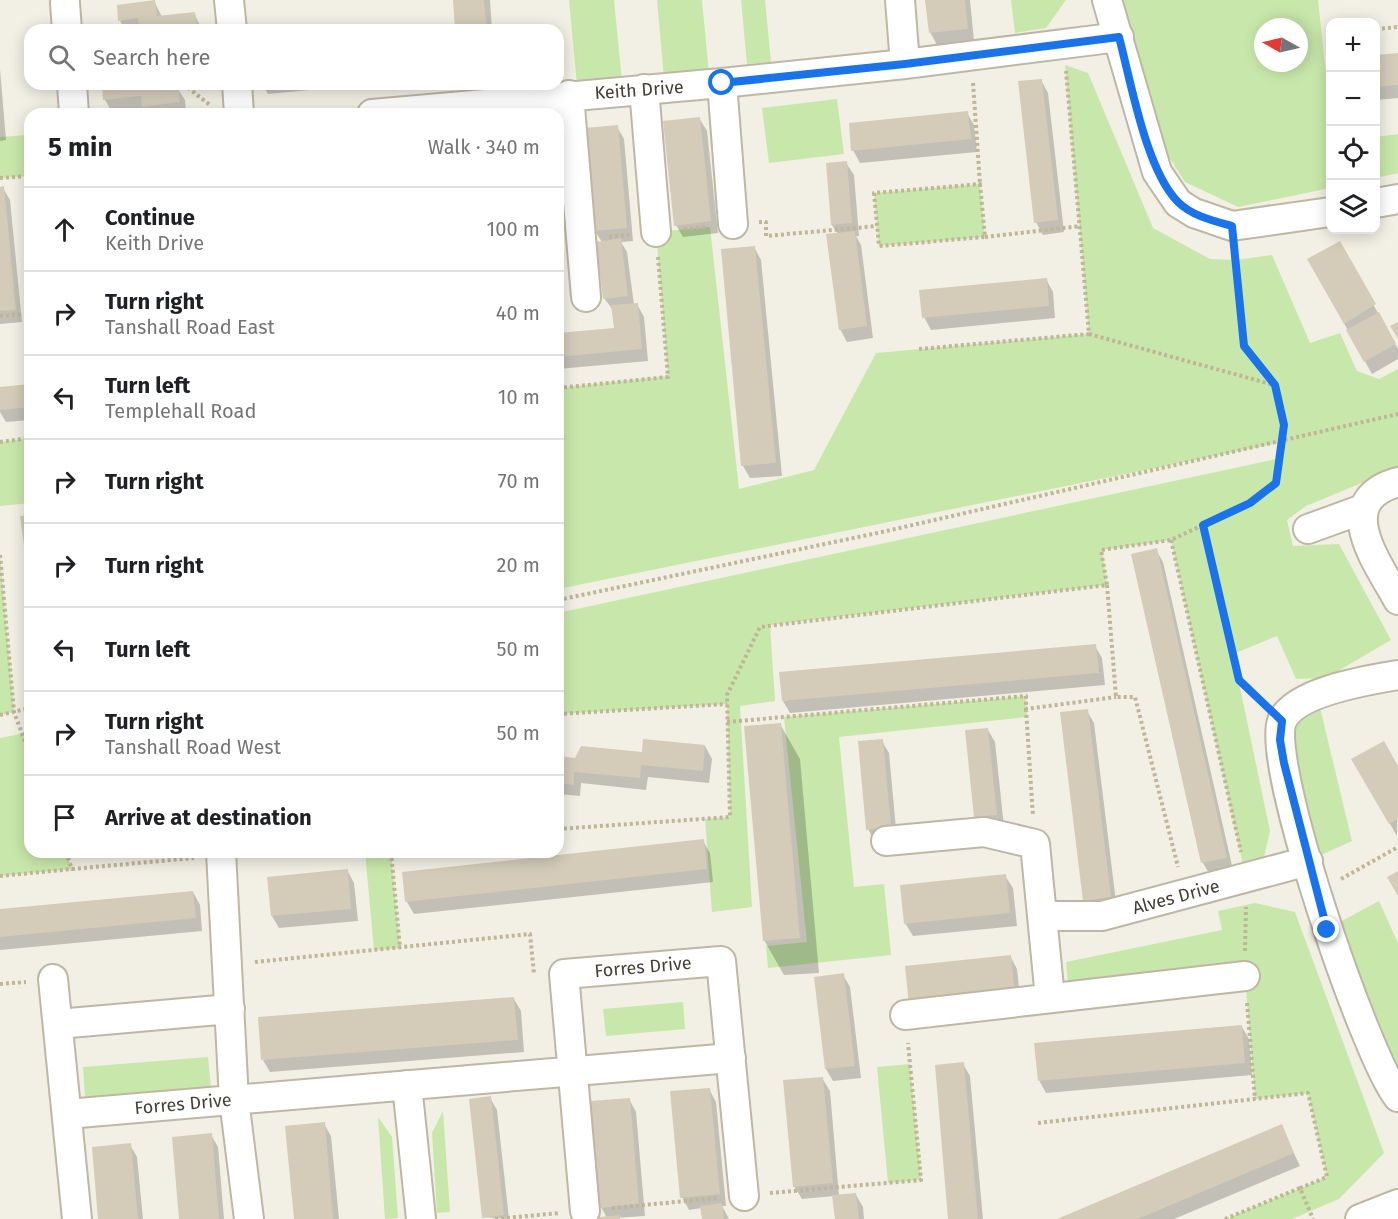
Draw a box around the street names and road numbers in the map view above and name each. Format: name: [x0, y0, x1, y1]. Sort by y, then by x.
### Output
street label: Keith Drive: [594, 76, 684, 104]
street label: Alves Drive: [1130, 875, 1222, 919]
street label: Forres Drive: [594, 952, 692, 982]
street label: Forres Drive: [134, 1089, 232, 1119]

